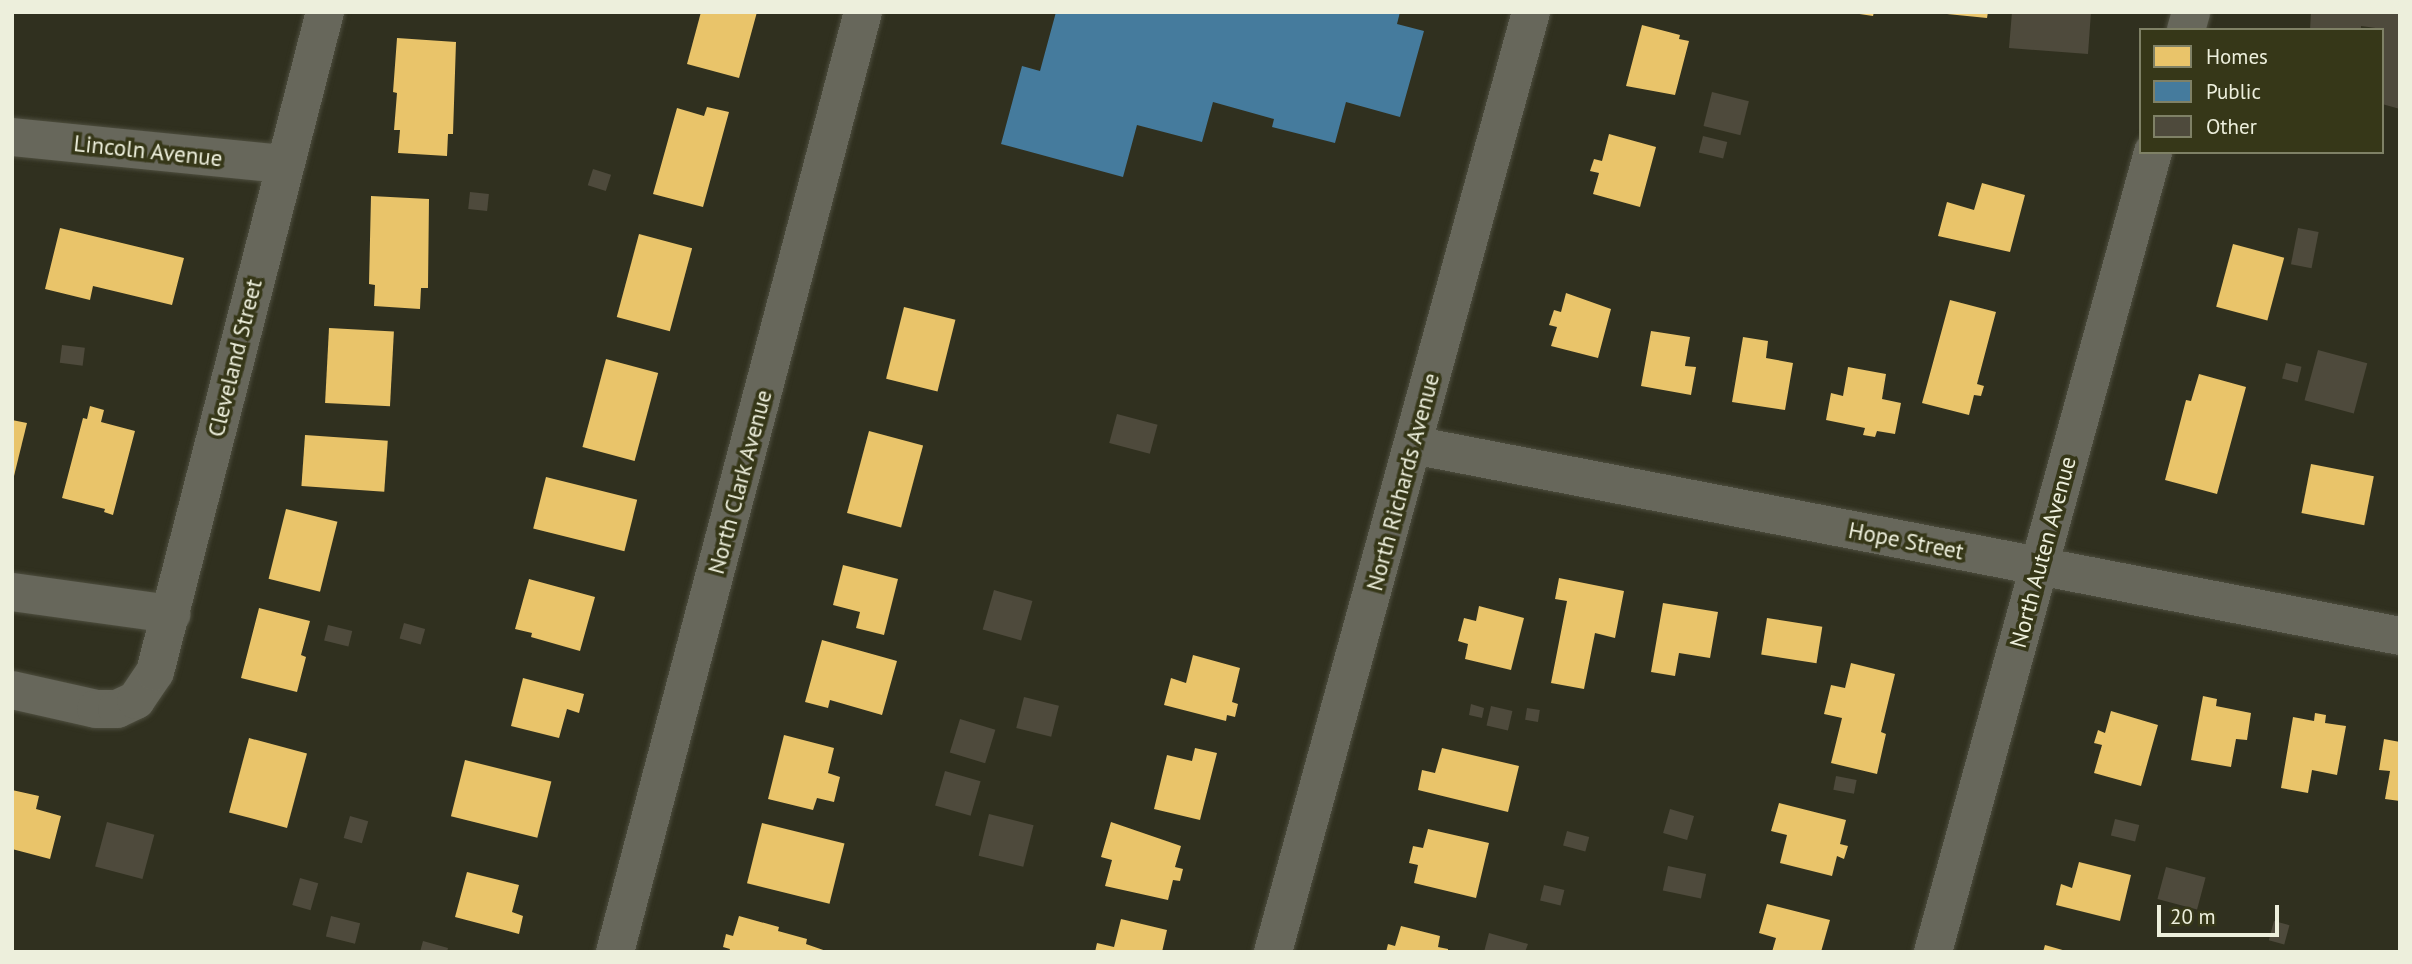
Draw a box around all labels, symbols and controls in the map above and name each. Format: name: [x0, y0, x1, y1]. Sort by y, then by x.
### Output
legend: [2139, 28, 2384, 154]
text: Homes: [2206, 43, 2268, 70]
text: Public: [2206, 78, 2261, 105]
text: Other: [2206, 113, 2257, 140]
street label: Lincoln Avenue: [72, 129, 224, 173]
street label: Cleveland Street: [202, 276, 268, 440]
street label: North Richards Avenue: [1361, 370, 1445, 594]
street label: North Clark Avenue: [702, 386, 778, 578]
street label: North Auten Avenue: [2004, 453, 2082, 651]
street label: Hope Street: [1846, 516, 1966, 566]
scale bar: [2160, 890, 2282, 934]
text: 20 m: [2170, 903, 2216, 930]

